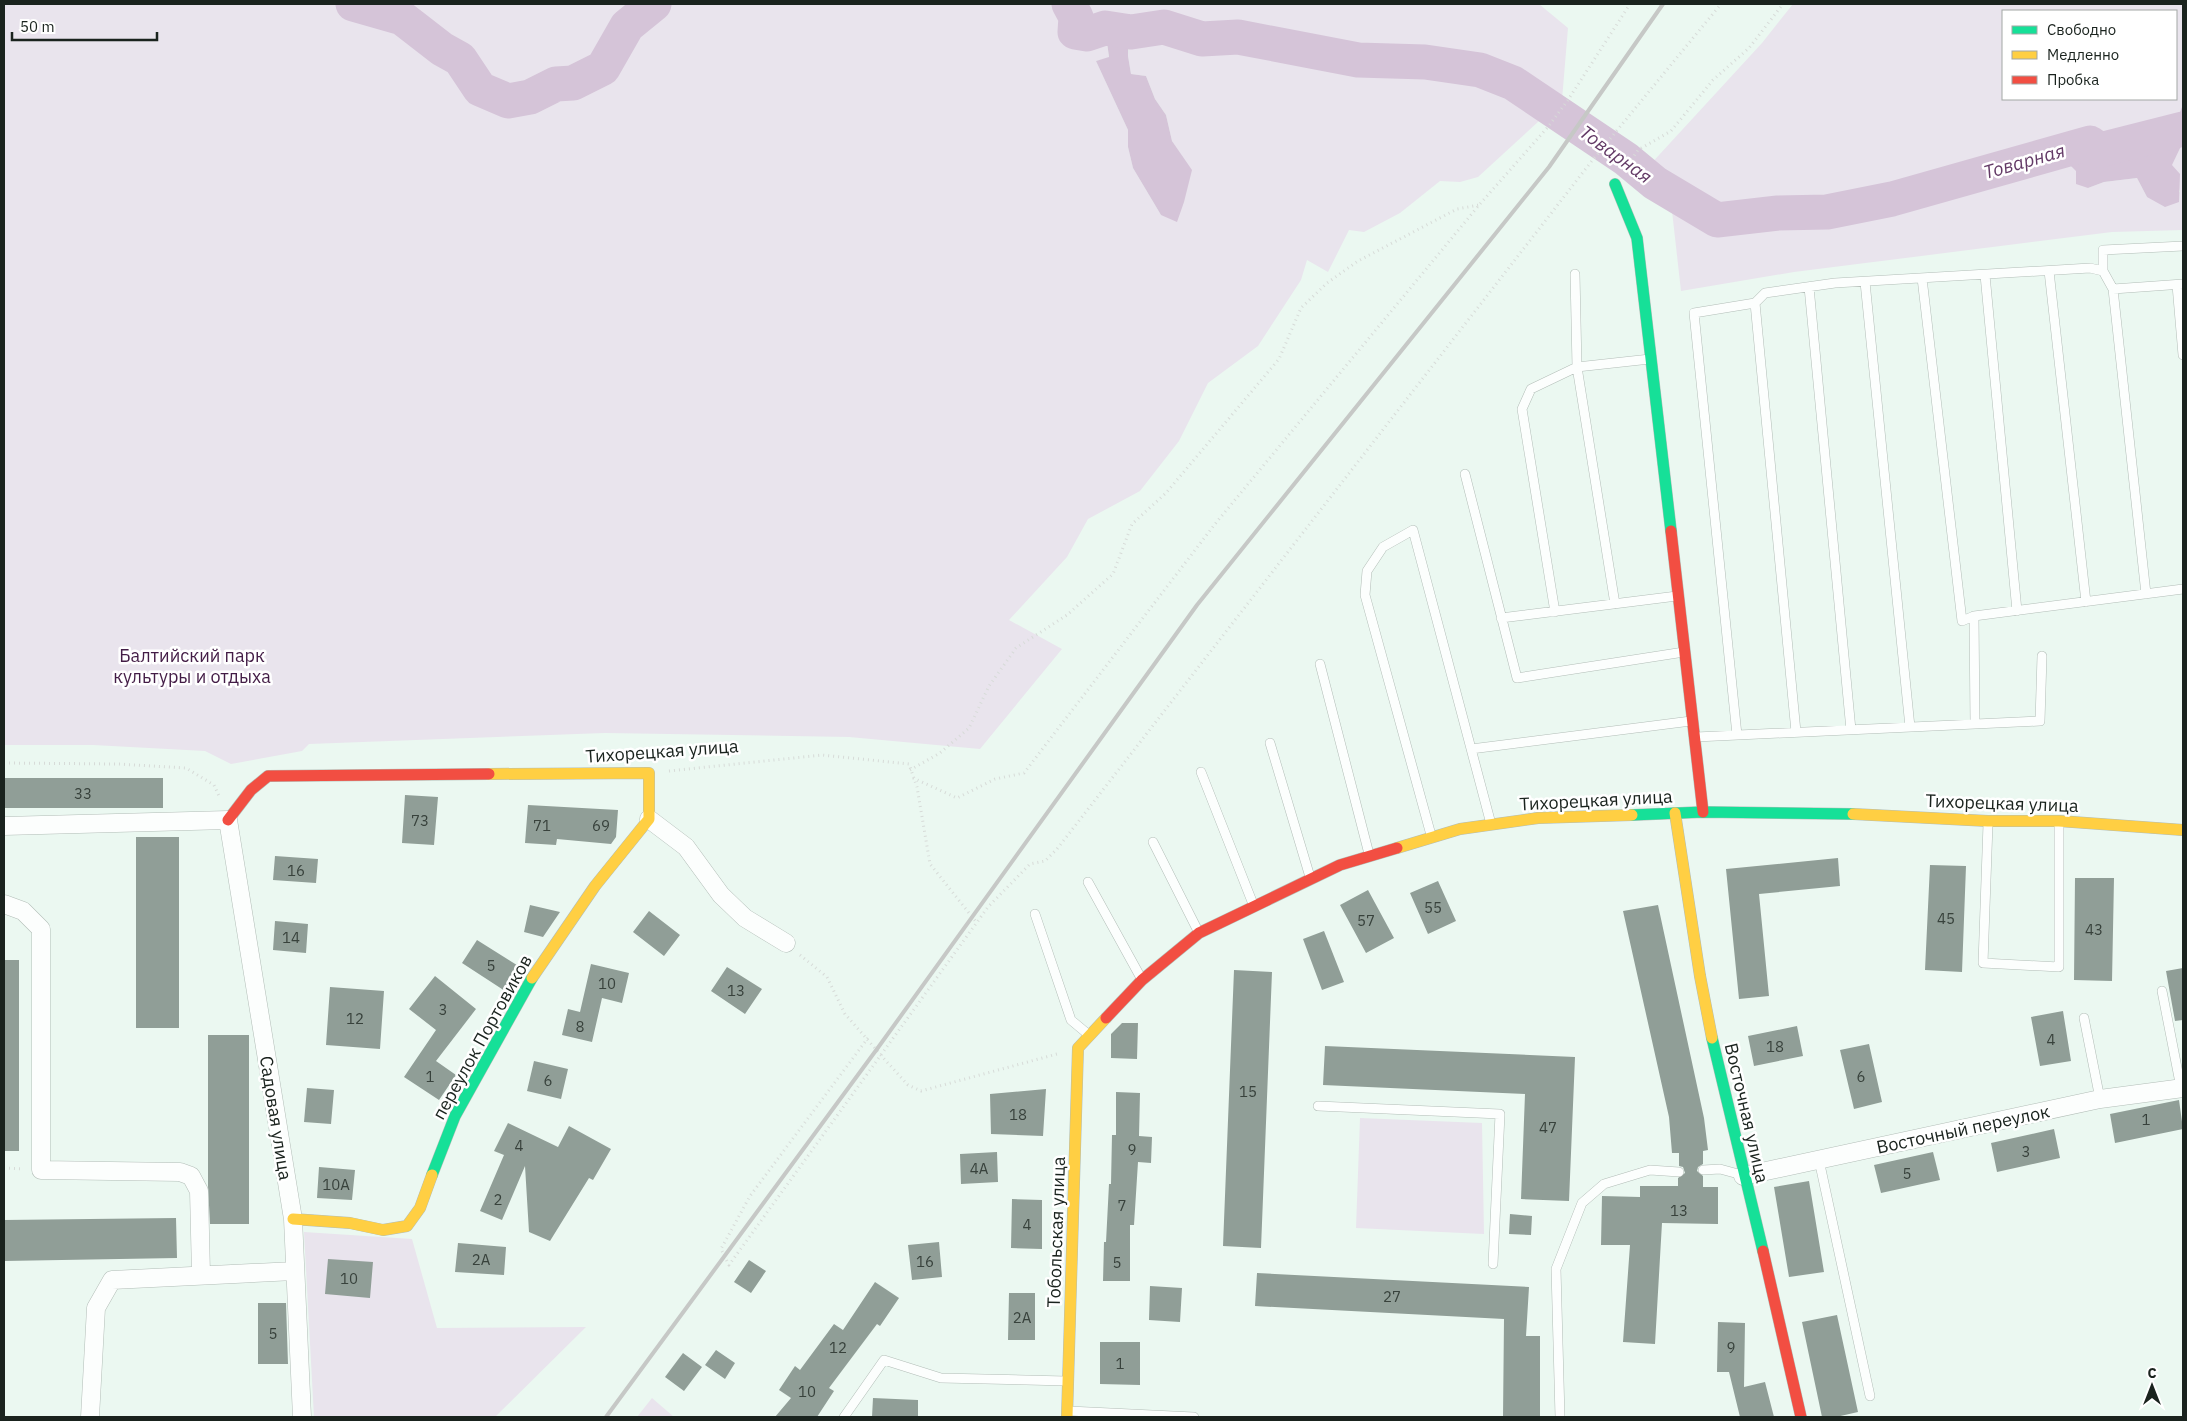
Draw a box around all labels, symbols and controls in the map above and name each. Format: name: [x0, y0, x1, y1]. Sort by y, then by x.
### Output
scale bar: [12, 10, 158, 42]
legend: [2002, 10, 2177, 100]
text: 50 m: [20, 17, 55, 36]
text: Свободно: [2047, 20, 2116, 39]
text: Медленно: [2047, 45, 2119, 64]
text: Пробка: [2047, 70, 2099, 89]
water label: Товарная: [1575, 120, 1657, 188]
water label: Товарная: [1980, 138, 2068, 184]
park label: Балтийский парк культуры и отдыха: [113, 644, 271, 688]
street label: Тихорецкая улица: [585, 734, 740, 768]
house number: 33: [74, 784, 92, 803]
street label: Тихорецкая улица: [1519, 784, 1674, 815]
street label: Тихорецкая улица: [1925, 789, 2079, 817]
house number: 73: [411, 811, 429, 830]
house number: 71: [533, 816, 551, 835]
house number: 69: [592, 816, 610, 835]
house number: 16: [287, 861, 305, 880]
house number: 55: [1424, 898, 1442, 917]
house number: 45: [1937, 909, 1955, 928]
house number: 57: [1357, 911, 1375, 930]
house number: 43: [2085, 920, 2103, 939]
house number: 14: [282, 928, 300, 947]
street label: переулок Портовиков: [427, 951, 537, 1123]
house number: 5: [486, 956, 496, 975]
house number: 10: [598, 974, 616, 993]
house number: 13: [727, 981, 745, 1000]
house number: 3: [438, 1000, 448, 1019]
house number: 12: [346, 1009, 364, 1028]
house number: 8: [575, 1017, 585, 1036]
house number: 4: [2046, 1030, 2056, 1049]
house number: 18: [1766, 1037, 1784, 1056]
street label: Восточная улица: [1720, 1041, 1774, 1186]
street label: Садовая улица: [255, 1054, 297, 1182]
house number: 1: [425, 1067, 435, 1086]
house number: 6: [1856, 1067, 1866, 1086]
house number: 6: [543, 1071, 553, 1090]
house number: 15: [1239, 1082, 1257, 1101]
street label: Восточный переулок: [1874, 1099, 2052, 1159]
house number: 18: [1009, 1105, 1027, 1124]
house number: 1: [2141, 1110, 2151, 1129]
house number: 47: [1539, 1118, 1557, 1137]
house number: 4: [514, 1136, 524, 1155]
house number: 9: [1127, 1140, 1137, 1159]
house number: 3: [2021, 1142, 2031, 1161]
street label: Тобольская улица: [1042, 1156, 1070, 1308]
house number: 4А: [970, 1159, 989, 1178]
house number: 5: [1902, 1164, 1912, 1183]
house number: 10А: [322, 1175, 350, 1194]
house number: 2: [493, 1190, 503, 1209]
house number: 7: [1117, 1196, 1127, 1215]
house number: 13: [1670, 1201, 1688, 1220]
house number: 4: [1022, 1215, 1032, 1234]
house number: 2А: [472, 1250, 491, 1269]
house number: 16: [916, 1252, 934, 1271]
house number: 5: [1112, 1253, 1122, 1272]
house number: 10: [340, 1269, 358, 1288]
house number: 27: [1383, 1287, 1401, 1306]
house number: 2А: [1013, 1308, 1032, 1327]
house number: 5: [268, 1324, 278, 1343]
house number: 12: [829, 1338, 847, 1357]
house number: 9: [1726, 1338, 1736, 1357]
house number: 1: [1115, 1354, 1125, 1373]
north arrow: [2127, 1361, 2177, 1411]
text: С: [2147, 1364, 2157, 1382]
house number: 10: [798, 1382, 816, 1401]

